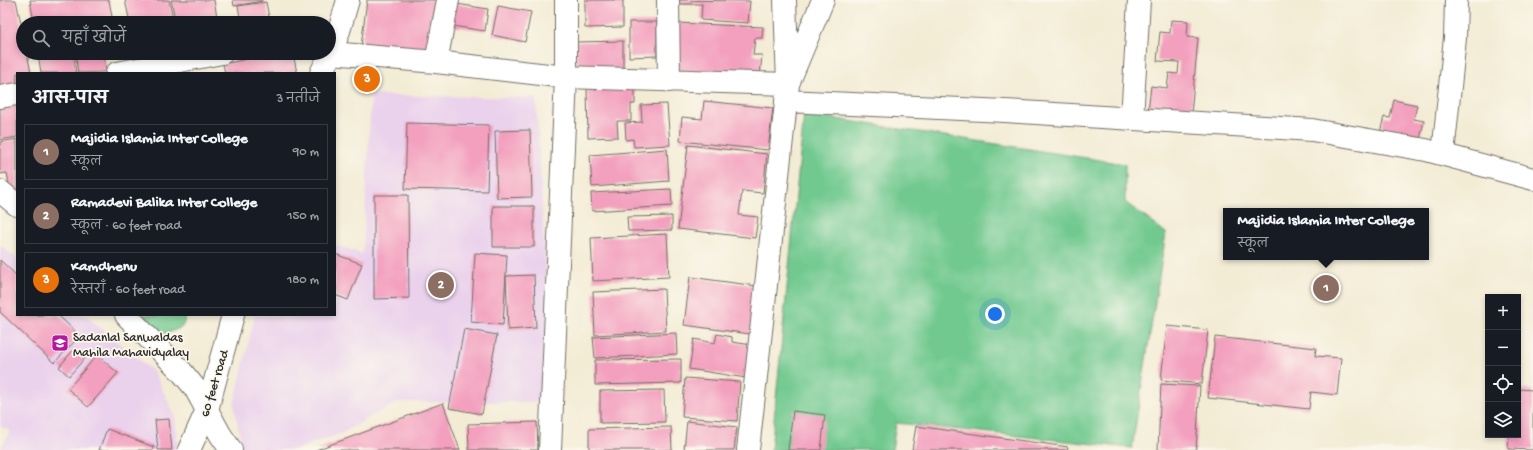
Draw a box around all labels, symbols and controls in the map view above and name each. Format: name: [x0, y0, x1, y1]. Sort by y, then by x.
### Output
search box: [16, 16, 336, 60]
icon: search: [30, 27, 52, 49]
text: यहाँ खोजें: [62, 30, 126, 48]
pin: 3: [354, 64, 380, 94]
text: आस-पास: [32, 90, 108, 110]
text: 3 नतीजे: [276, 92, 320, 107]
text: Majidia Islamia Inter College: [71, 130, 248, 148]
text: 1: [43, 145, 49, 160]
text: 90 m: [293, 145, 319, 160]
text: स्कूल: [71, 155, 102, 170]
text: Ramadevi Balika Inter College: [71, 194, 257, 212]
popup: [1223, 208, 1429, 260]
text: 2: [43, 209, 49, 224]
text: 150 m: [287, 209, 319, 224]
text: Majidia Islamia Inter College: [1238, 212, 1414, 230]
text: स्कूल · 60 feet road: [71, 219, 181, 234]
text: स्कूल: [1238, 237, 1268, 252]
text: Kamdhenu: [71, 258, 137, 276]
pin: 2: [428, 270, 454, 300]
text: 3: [43, 273, 49, 288]
text: 180 m: [287, 273, 319, 288]
pin: 1: [1313, 273, 1339, 303]
text: रेस्तराँ · 60 feet road: [71, 283, 185, 298]
map controls: [1485, 294, 1521, 438]
button: +: [1485, 294, 1521, 330]
your location: [985, 304, 1005, 324]
button: −: [1485, 330, 1521, 366]
place label: Sadanlal Sanwaldas Mahila Mahavidyalay: [73, 331, 189, 361]
school or university icon: Sadanlal Sanwaldas Mahila Mahavidyalay: [50, 333, 70, 353]
street label: 60 feet road: [198, 347, 233, 419]
button: locate: [1485, 366, 1521, 402]
button: layers: [1485, 402, 1521, 438]

